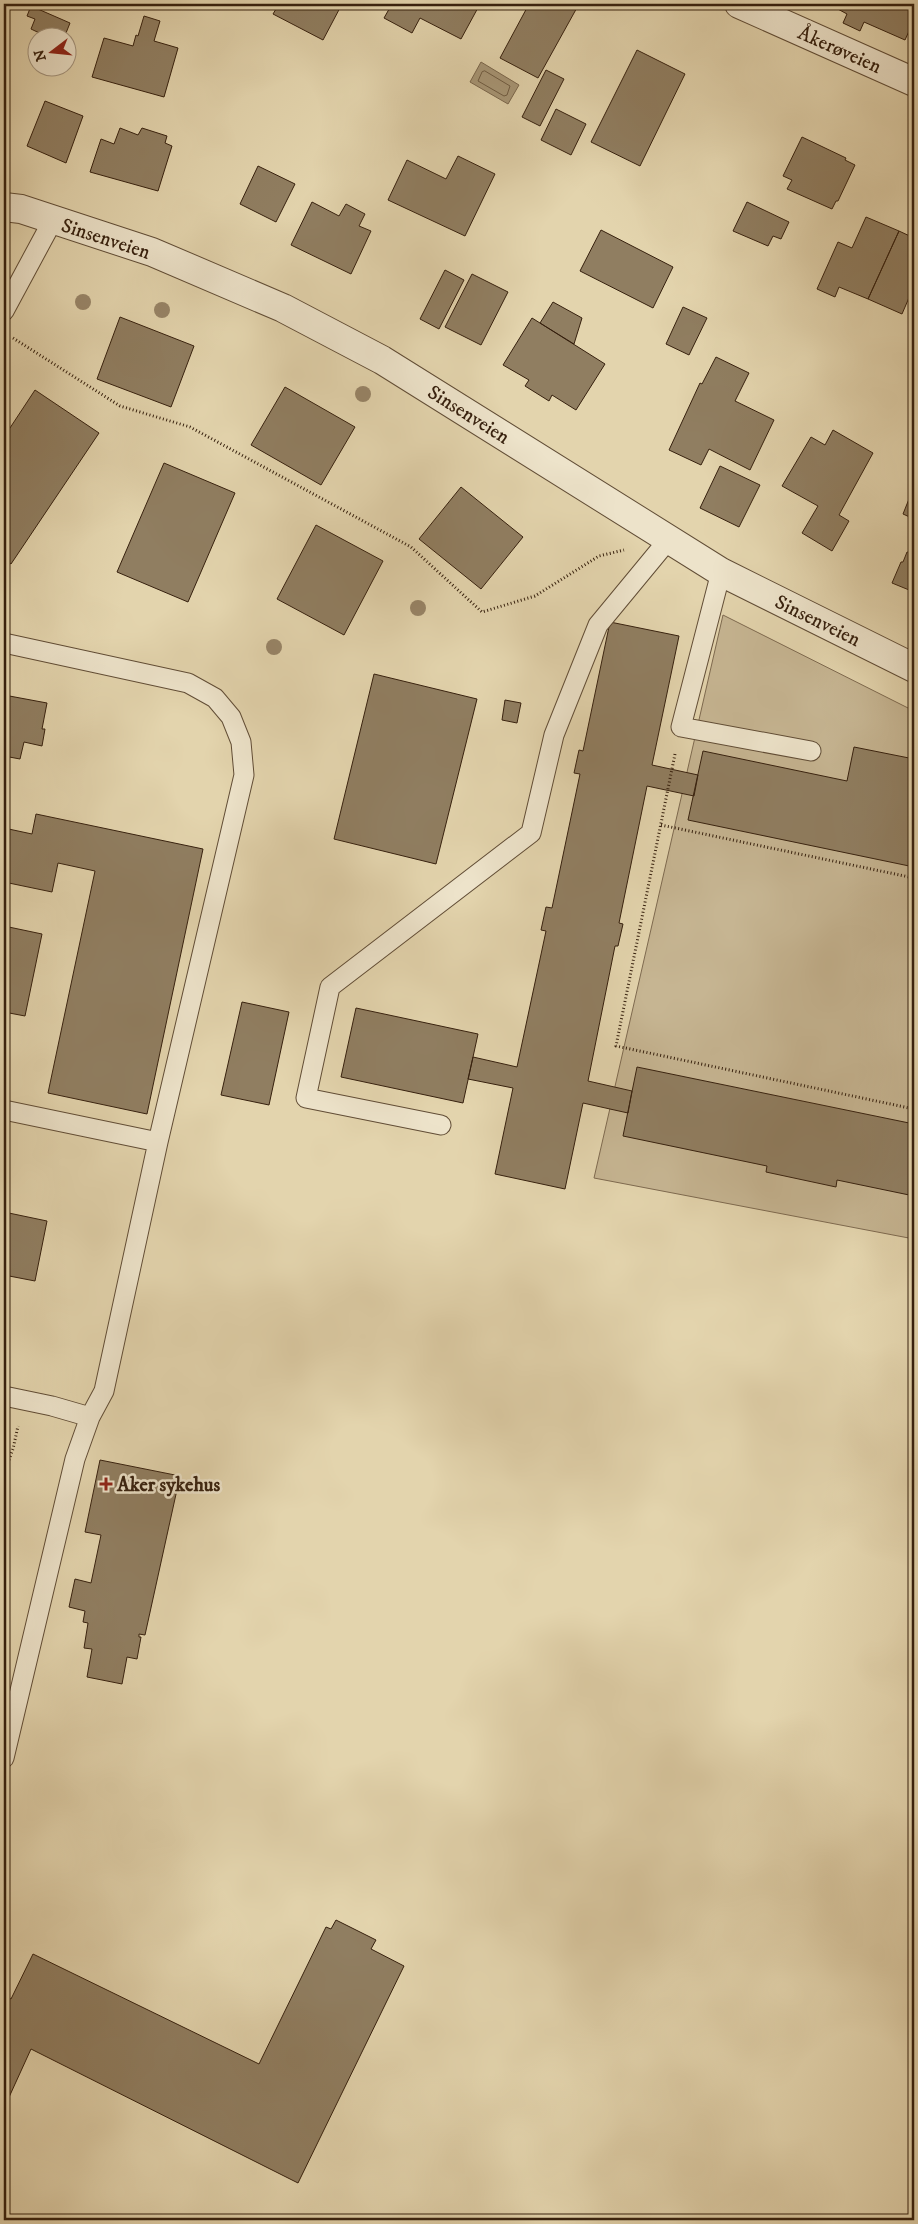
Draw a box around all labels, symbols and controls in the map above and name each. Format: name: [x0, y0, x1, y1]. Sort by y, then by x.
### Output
street label: Åkerøveien: [794, 20, 886, 80]
north arrow: [28, 28, 78, 78]
text: N: [30, 47, 51, 63]
street label: Sinsenveien: [58, 213, 154, 266]
street label: Sinsenveien: [422, 380, 514, 451]
street label: Sinsenveien: [770, 590, 865, 653]
place label: Aker sykehus: [116, 1473, 220, 1498]
marker: Aker sykehus: [99, 1477, 113, 1491]

